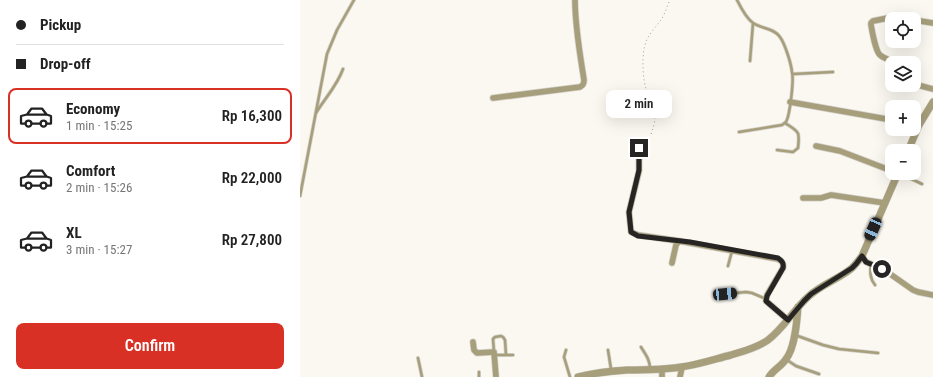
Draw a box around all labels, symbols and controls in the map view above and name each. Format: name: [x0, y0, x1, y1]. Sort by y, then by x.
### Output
map controls: [885, 12, 921, 180]
button: locate: [885, 12, 921, 48]
text: Pickup: [40, 16, 81, 34]
text: Drop-off: [40, 55, 91, 73]
button: layers: [885, 56, 921, 92]
callout: 2 min: [606, 90, 672, 118]
text: 2 min: [625, 96, 653, 111]
icon: car: [18, 98, 54, 134]
text: Economy: [66, 100, 120, 118]
button: +: [885, 100, 921, 136]
text: Rp 16,300: [222, 107, 282, 125]
text: 1 min · 15:25: [66, 118, 132, 133]
route end: [630, 139, 648, 157]
button: −: [885, 144, 921, 180]
icon: car: [18, 160, 54, 196]
text: Comfort: [66, 162, 115, 180]
text: Rp 22,000: [222, 169, 282, 187]
text: 2 min · 15:26: [66, 180, 132, 195]
car: [863, 216, 883, 242]
icon: car: [18, 222, 54, 258]
text: XL: [66, 224, 82, 242]
text: Rp 27,800: [222, 231, 282, 249]
text: 3 min · 15:27: [66, 242, 132, 257]
route start: [873, 260, 891, 278]
car: [713, 287, 737, 301]
button: Confirm: [16, 323, 284, 369]

